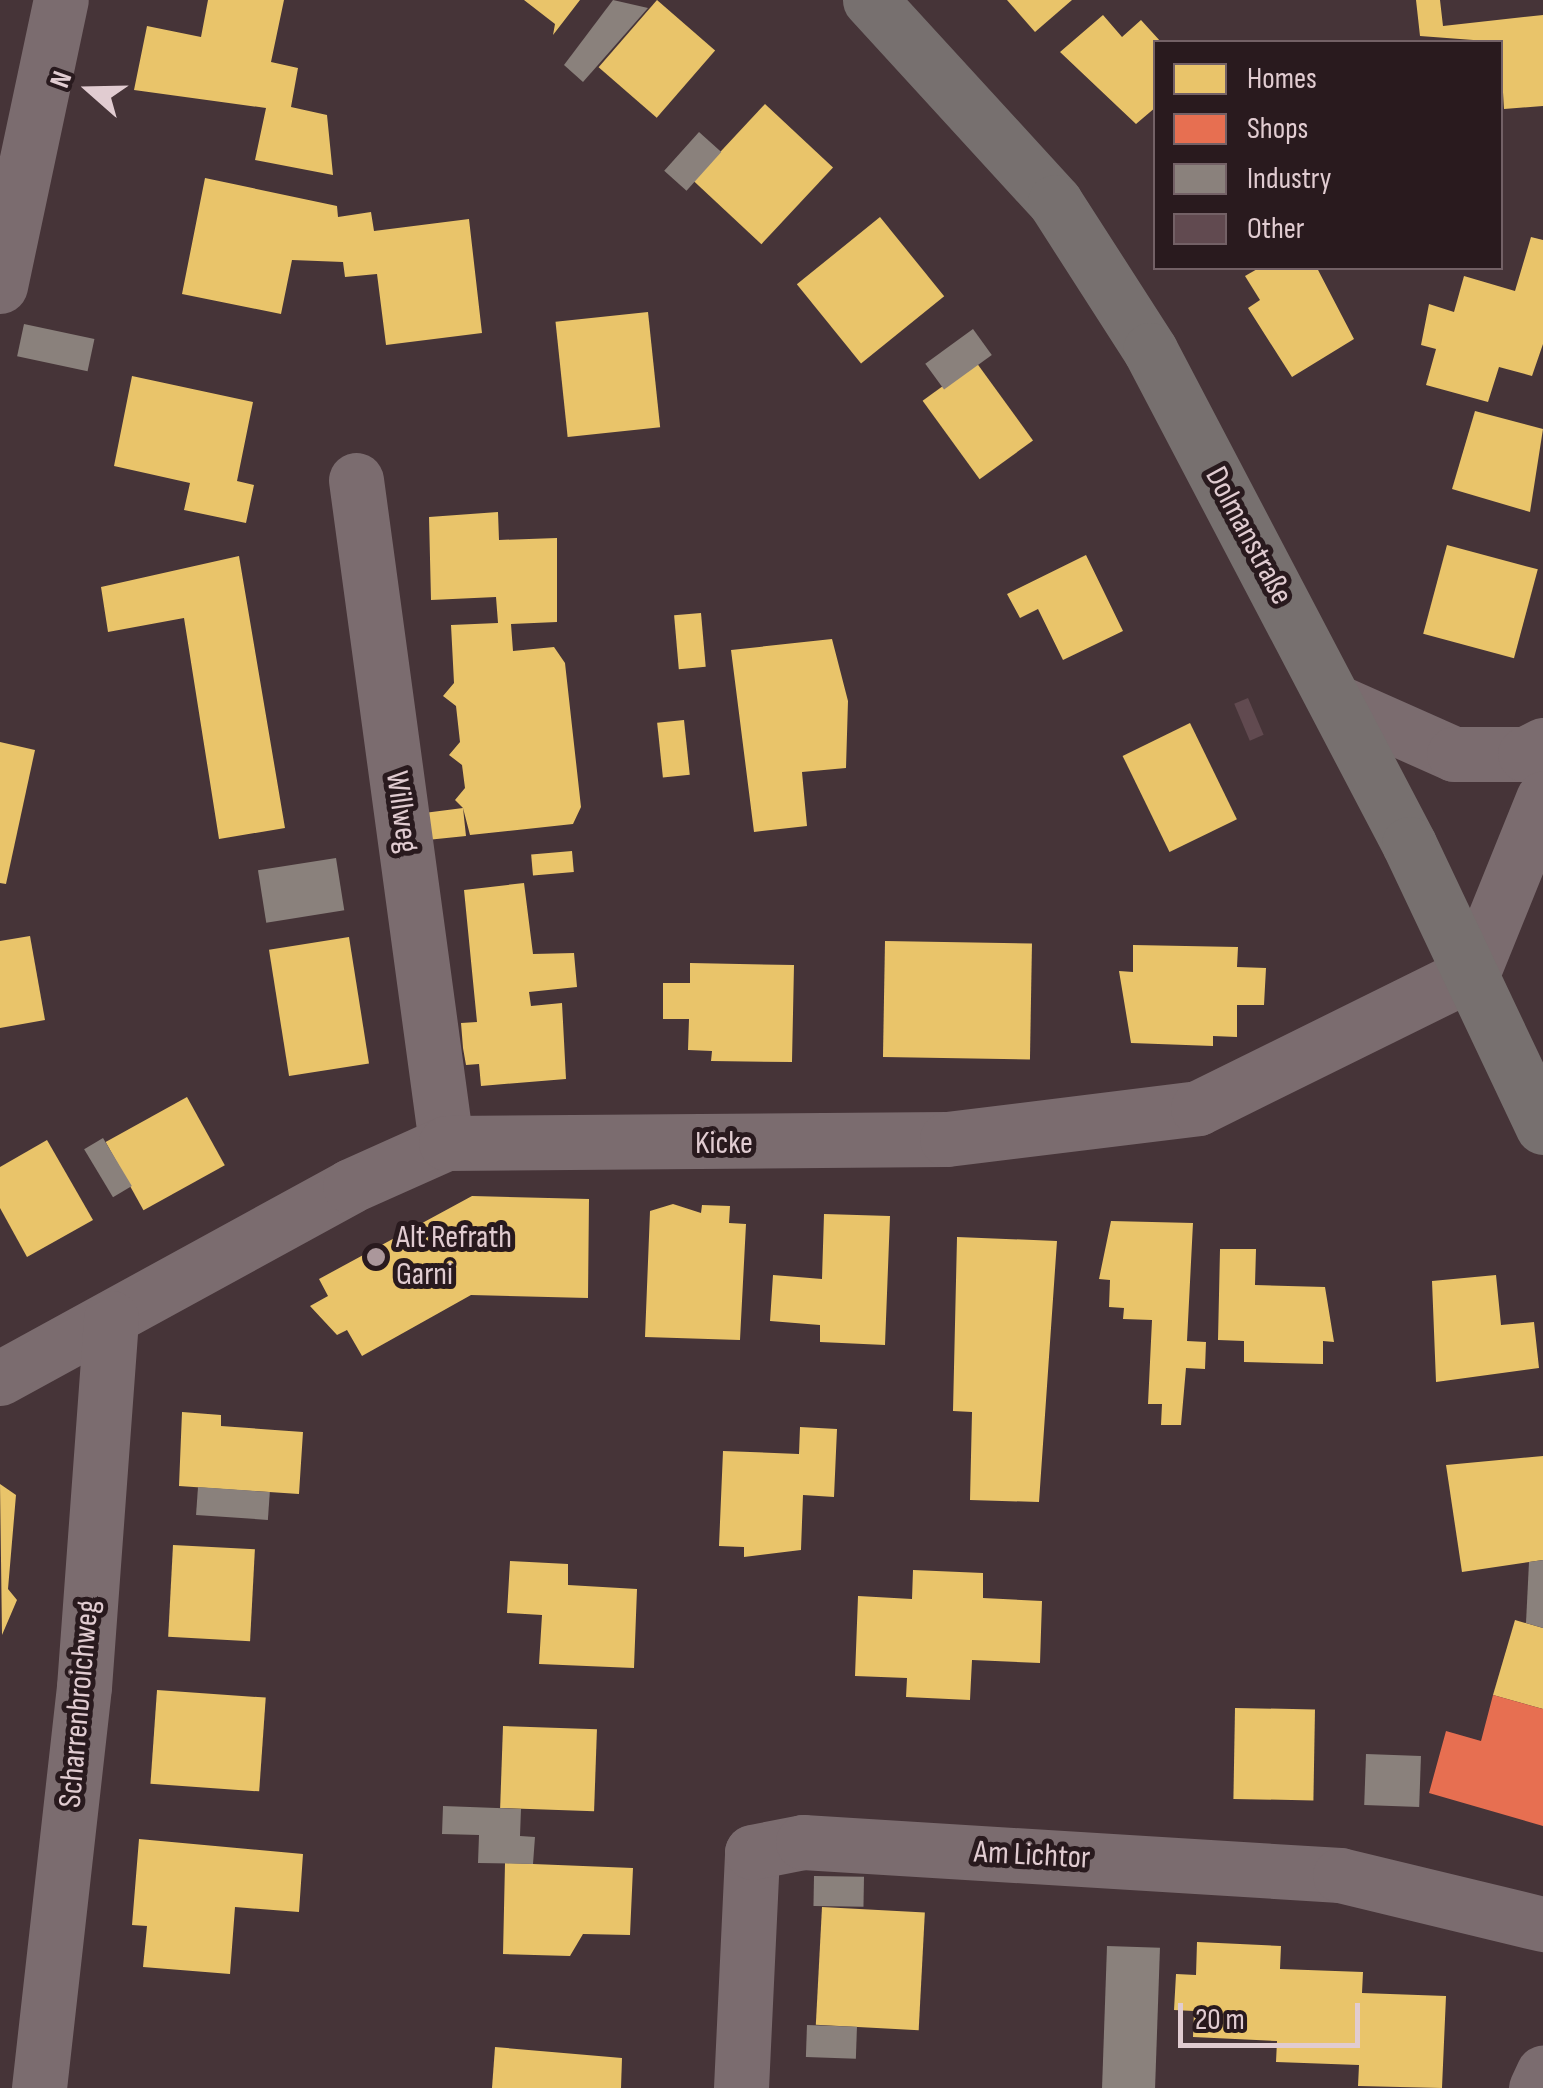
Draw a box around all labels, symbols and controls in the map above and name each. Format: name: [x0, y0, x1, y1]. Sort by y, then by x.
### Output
north arrow: [40, 40, 140, 140]
legend: [1153, 40, 1503, 270]
text: Homes: [1247, 61, 1317, 97]
text: N: [43, 67, 79, 92]
text: Shops: [1247, 111, 1308, 147]
text: Industry: [1247, 161, 1331, 197]
text: Other: [1247, 211, 1304, 247]
street label: Dolmanstraße: [1196, 461, 1300, 611]
street label: Willweg: [376, 769, 426, 855]
street label: Kicke: [695, 1125, 753, 1163]
place label: Alt Refrath Garni: [396, 1220, 512, 1295]
marker: Alt Refrath Garni: [365, 1246, 387, 1268]
street label: Scharrenbroichweg: [52, 1599, 108, 1809]
street label: Am Lichtor: [973, 1834, 1091, 1878]
scale bar: [1183, 1983, 1366, 2045]
text: 20 m: [1195, 2002, 1245, 2038]

